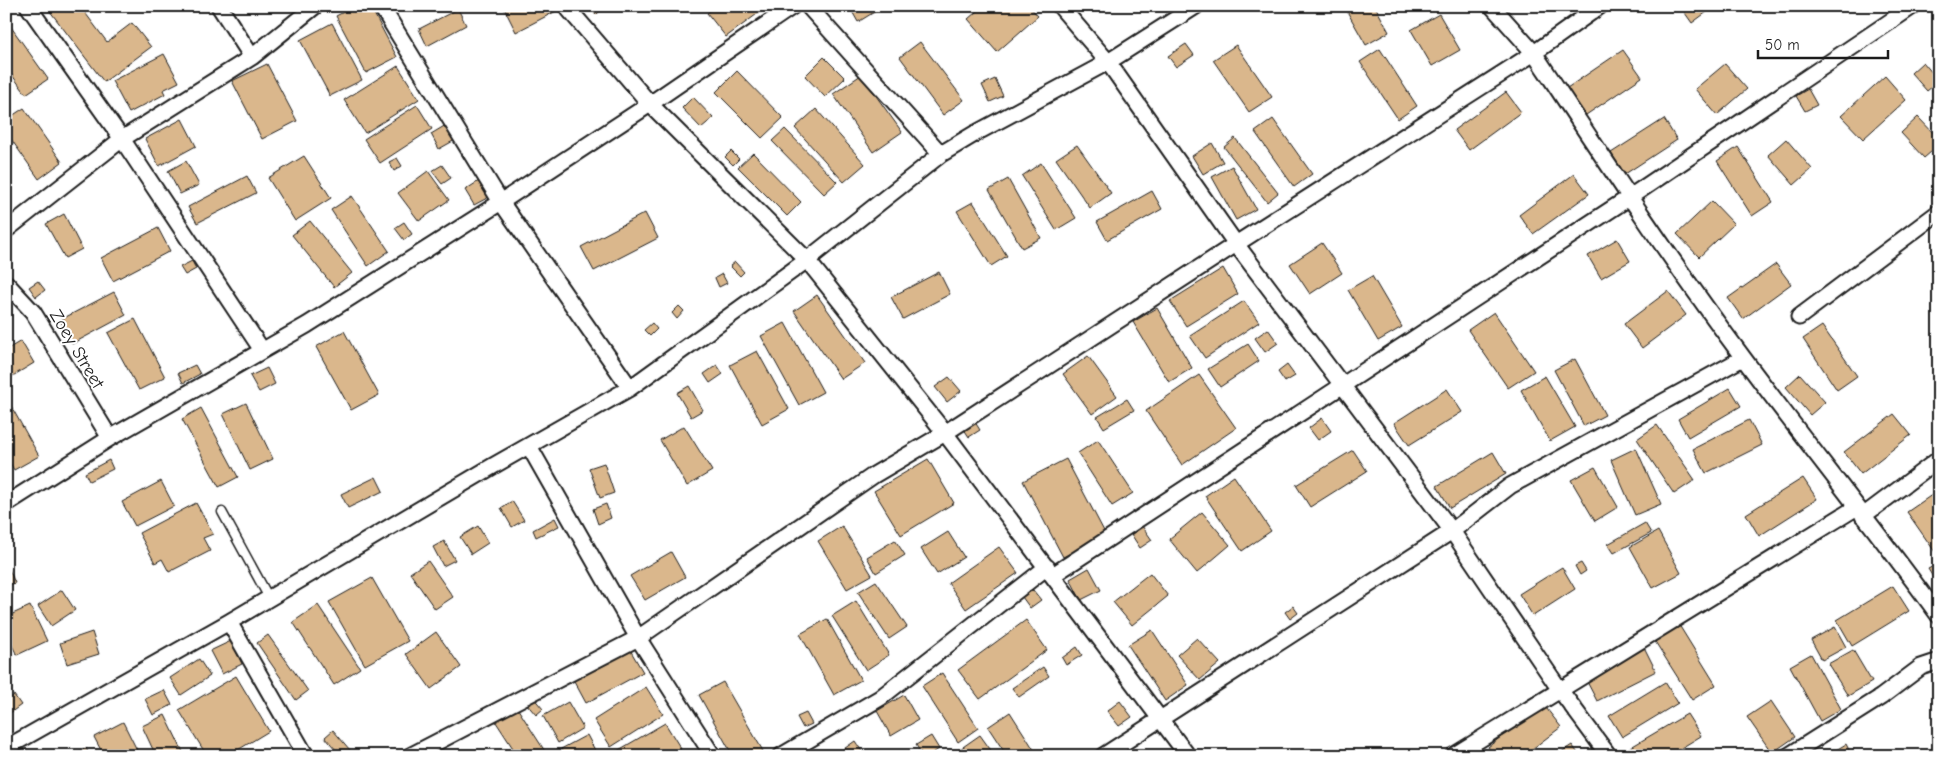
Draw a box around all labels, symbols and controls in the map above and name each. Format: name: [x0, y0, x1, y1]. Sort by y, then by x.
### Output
scale bar: [1758, 28, 1888, 60]
text: 50 m: [1765, 36, 1800, 54]
street label: Zoey Street: [45, 306, 109, 393]

